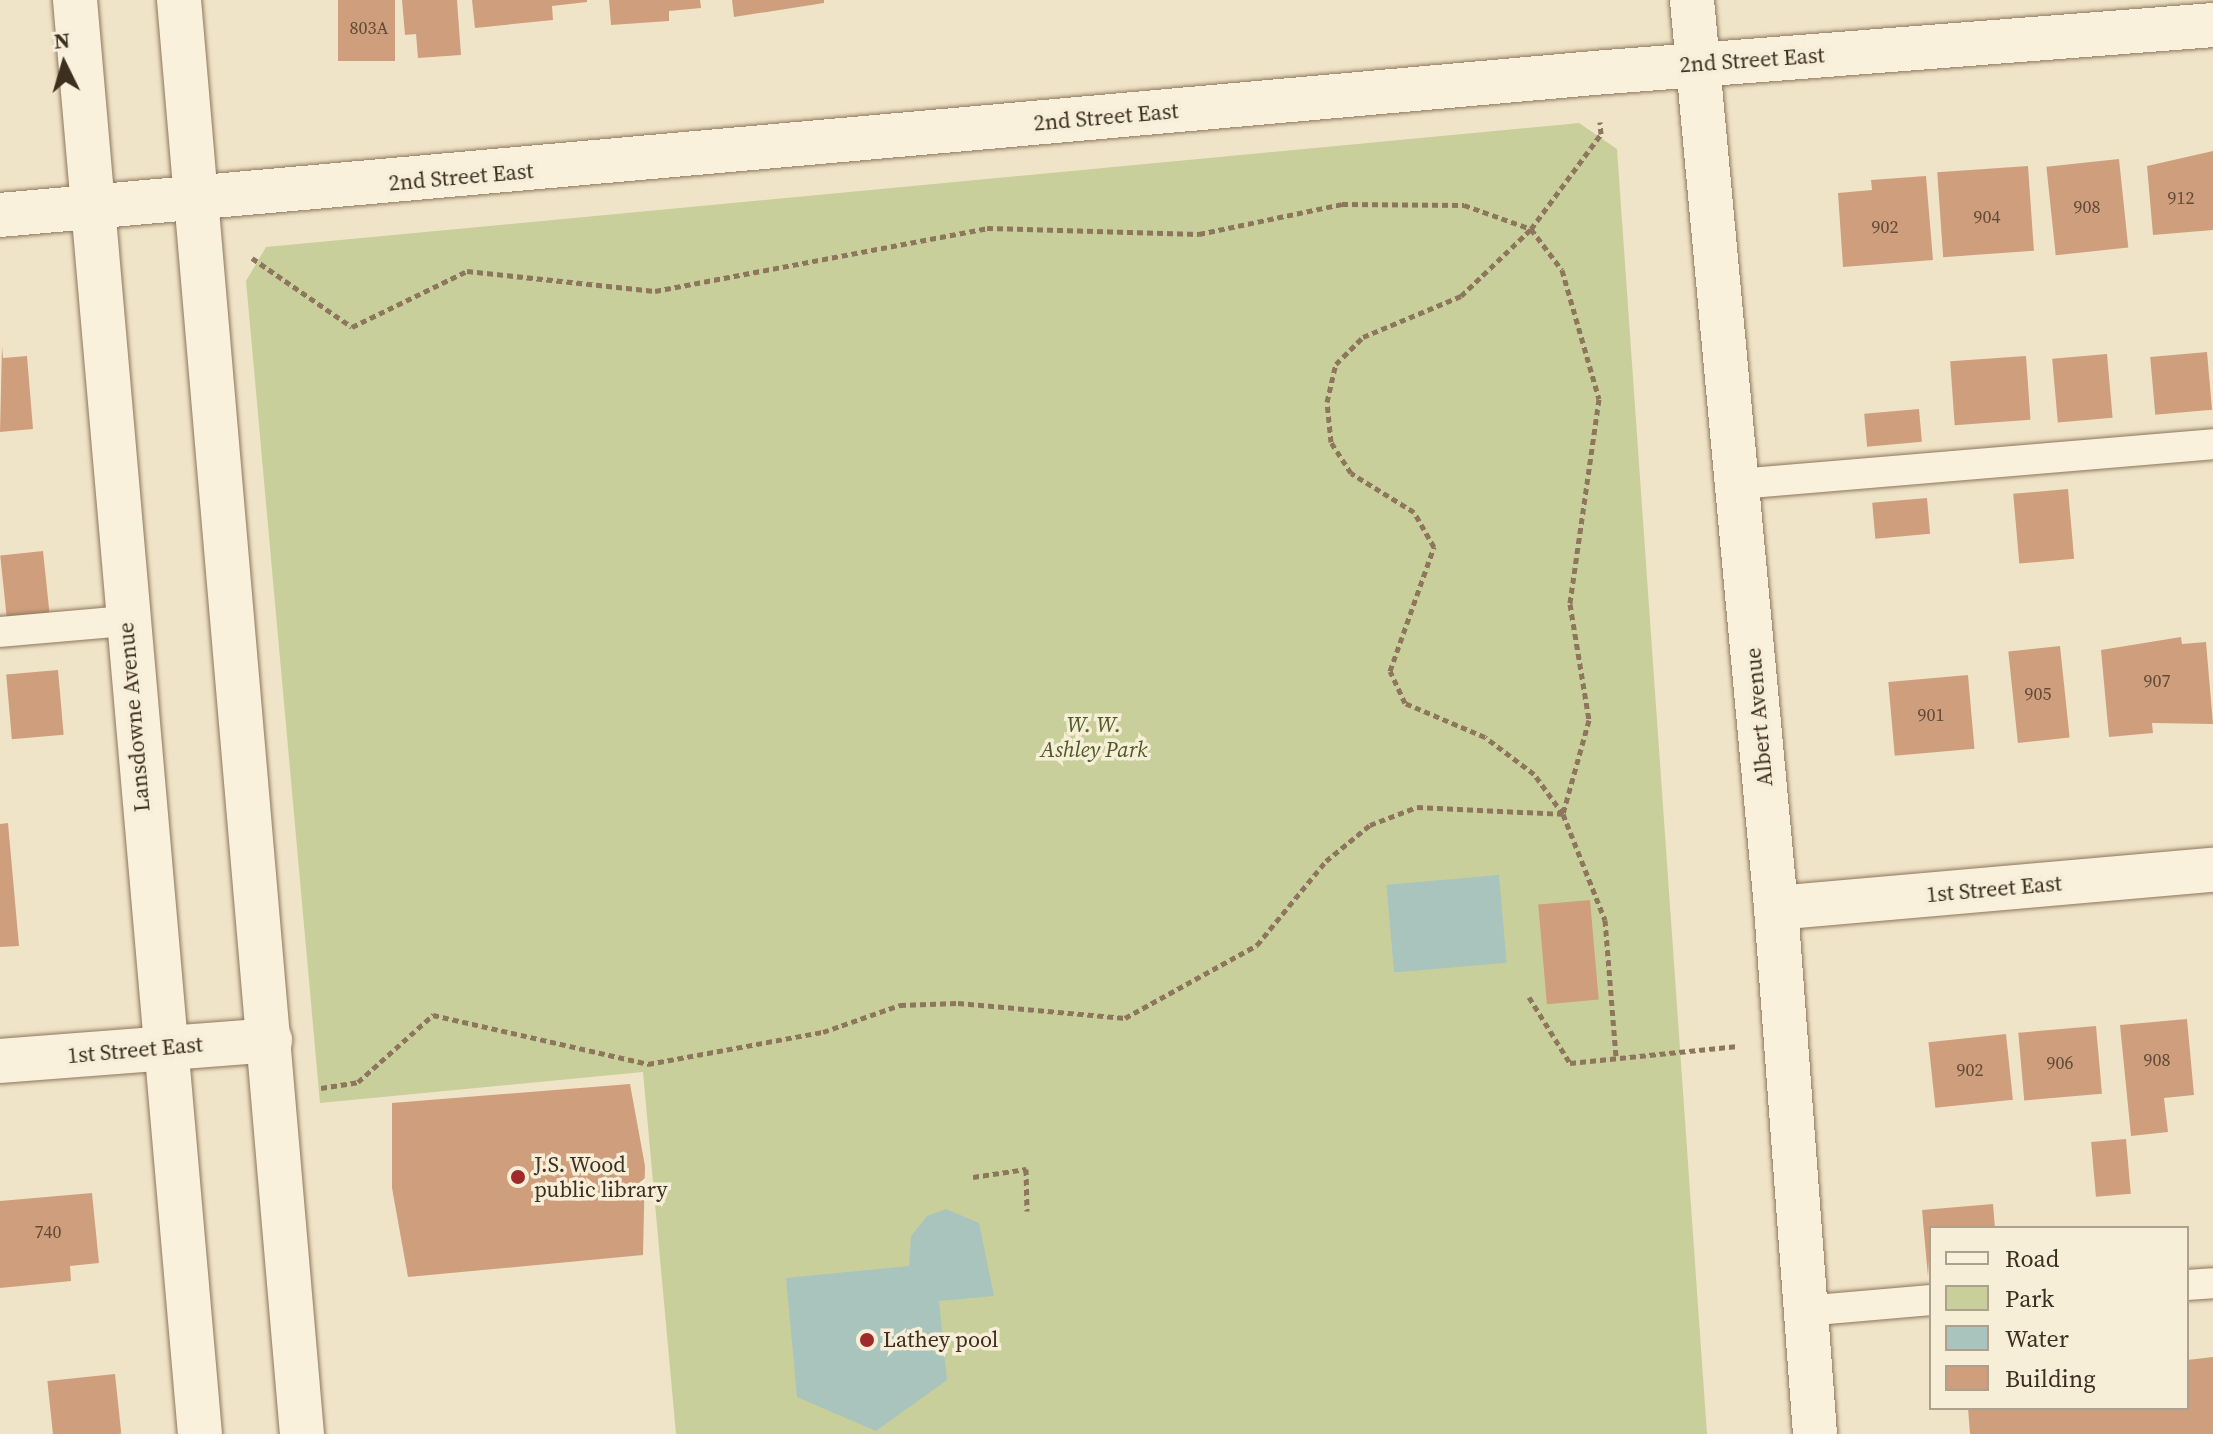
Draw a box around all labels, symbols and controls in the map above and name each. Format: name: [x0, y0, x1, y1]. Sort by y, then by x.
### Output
house number: 803A: [350, 17, 388, 39]
north arrow: [24, 24, 104, 104]
text: N: [53, 24, 71, 56]
street label: 2nd Street East: [1679, 42, 1825, 78]
street label: 2nd Street East: [1033, 98, 1179, 136]
street label: 2nd Street East: [388, 158, 534, 196]
house number: 912: [2168, 187, 2194, 209]
house number: 908: [2074, 196, 2100, 218]
house number: 904: [1974, 206, 2000, 228]
house number: 902: [1872, 216, 1898, 238]
street label: Lansdowne Avenue: [113, 621, 155, 813]
street label: Albert Avenue: [1740, 646, 1778, 788]
house number: 907: [2144, 670, 2170, 692]
house number: 905: [2025, 683, 2051, 705]
house number: 901: [1918, 704, 1944, 726]
park label: W. W. Ashley Park: [1041, 711, 1147, 762]
street label: 1st Street East: [1925, 870, 2063, 908]
street label: 1st Street East: [66, 1031, 204, 1069]
house number: 908: [2144, 1049, 2170, 1071]
house number: 906: [2047, 1052, 2073, 1074]
house number: 902: [1957, 1059, 1983, 1081]
place label: J.S. Wood public library: [534, 1151, 668, 1202]
marker: J.S. Wood public library: [509, 1168, 527, 1186]
house number: 740: [35, 1221, 61, 1243]
legend: [1929, 1226, 2189, 1410]
text: Road: [2005, 1242, 2059, 1275]
text: Park: [2005, 1282, 2054, 1315]
text: Water: [2005, 1322, 2069, 1355]
place label: Lathey pool: [883, 1327, 998, 1353]
marker: Lathey pool: [858, 1331, 876, 1349]
text: Building: [2005, 1362, 2096, 1395]

